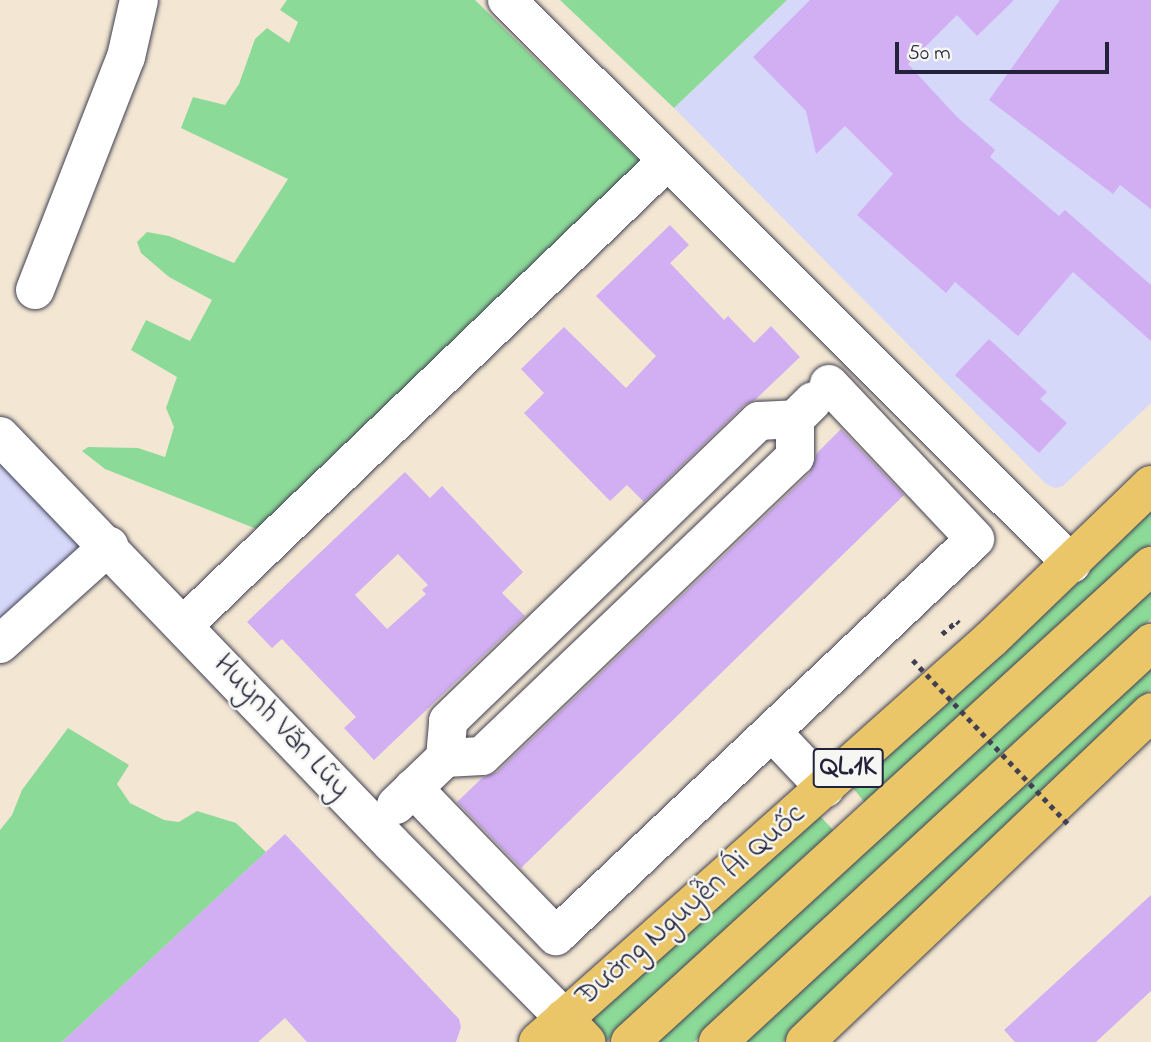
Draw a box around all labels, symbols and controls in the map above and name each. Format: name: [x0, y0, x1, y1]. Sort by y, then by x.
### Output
scale bar: [899, 28, 1112, 72]
text: 50 m: [908, 39, 951, 69]
street label: Huỳnh Văn Lũy: [205, 647, 357, 807]
road number: QL.1K: [811, 744, 885, 792]
street label: Đường Nguyễn Ái Quốc: [569, 797, 813, 1015]

